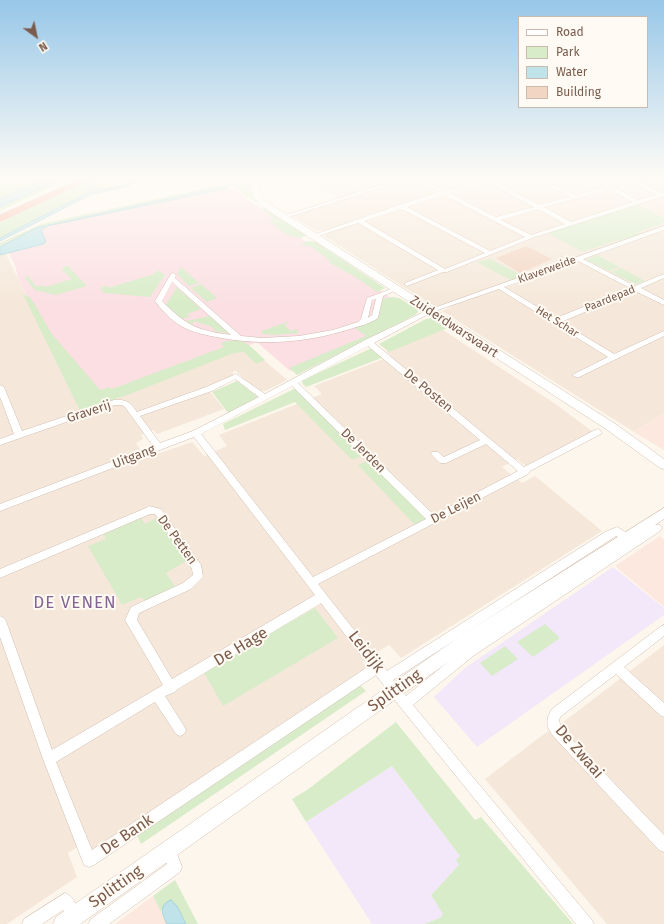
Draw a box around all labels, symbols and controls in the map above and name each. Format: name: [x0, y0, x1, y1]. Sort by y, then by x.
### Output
north arrow: [16, 16, 56, 56]
legend: [518, 16, 648, 108]
text: Road: [556, 25, 584, 39]
text: N: [36, 39, 49, 54]
text: Park: [556, 45, 580, 59]
text: Water: [556, 65, 587, 79]
text: Building: [556, 85, 601, 99]
street label: Klaverweide: [516, 253, 578, 287]
street label: Paardepad: [583, 283, 637, 315]
street label: Zuiderdwarsvaart: [407, 293, 501, 361]
street label: Het Schar: [533, 304, 581, 340]
street label: De Posten: [400, 366, 456, 416]
street label: Graverij: [65, 398, 113, 426]
street label: De Jerden: [337, 425, 389, 477]
street label: Uitgang: [110, 442, 158, 472]
street label: De Leijen: [428, 489, 484, 527]
street label: De Petten: [154, 512, 200, 568]
district label: DE VENEN: [33, 593, 117, 613]
street label: De Hage: [211, 623, 271, 671]
street label: Leidijk: [344, 627, 388, 677]
street label: Splitting: [364, 666, 426, 716]
street label: De Zwaai: [551, 721, 607, 783]
street label: De Bank: [97, 810, 157, 860]
street label: Splitting: [85, 862, 147, 912]

